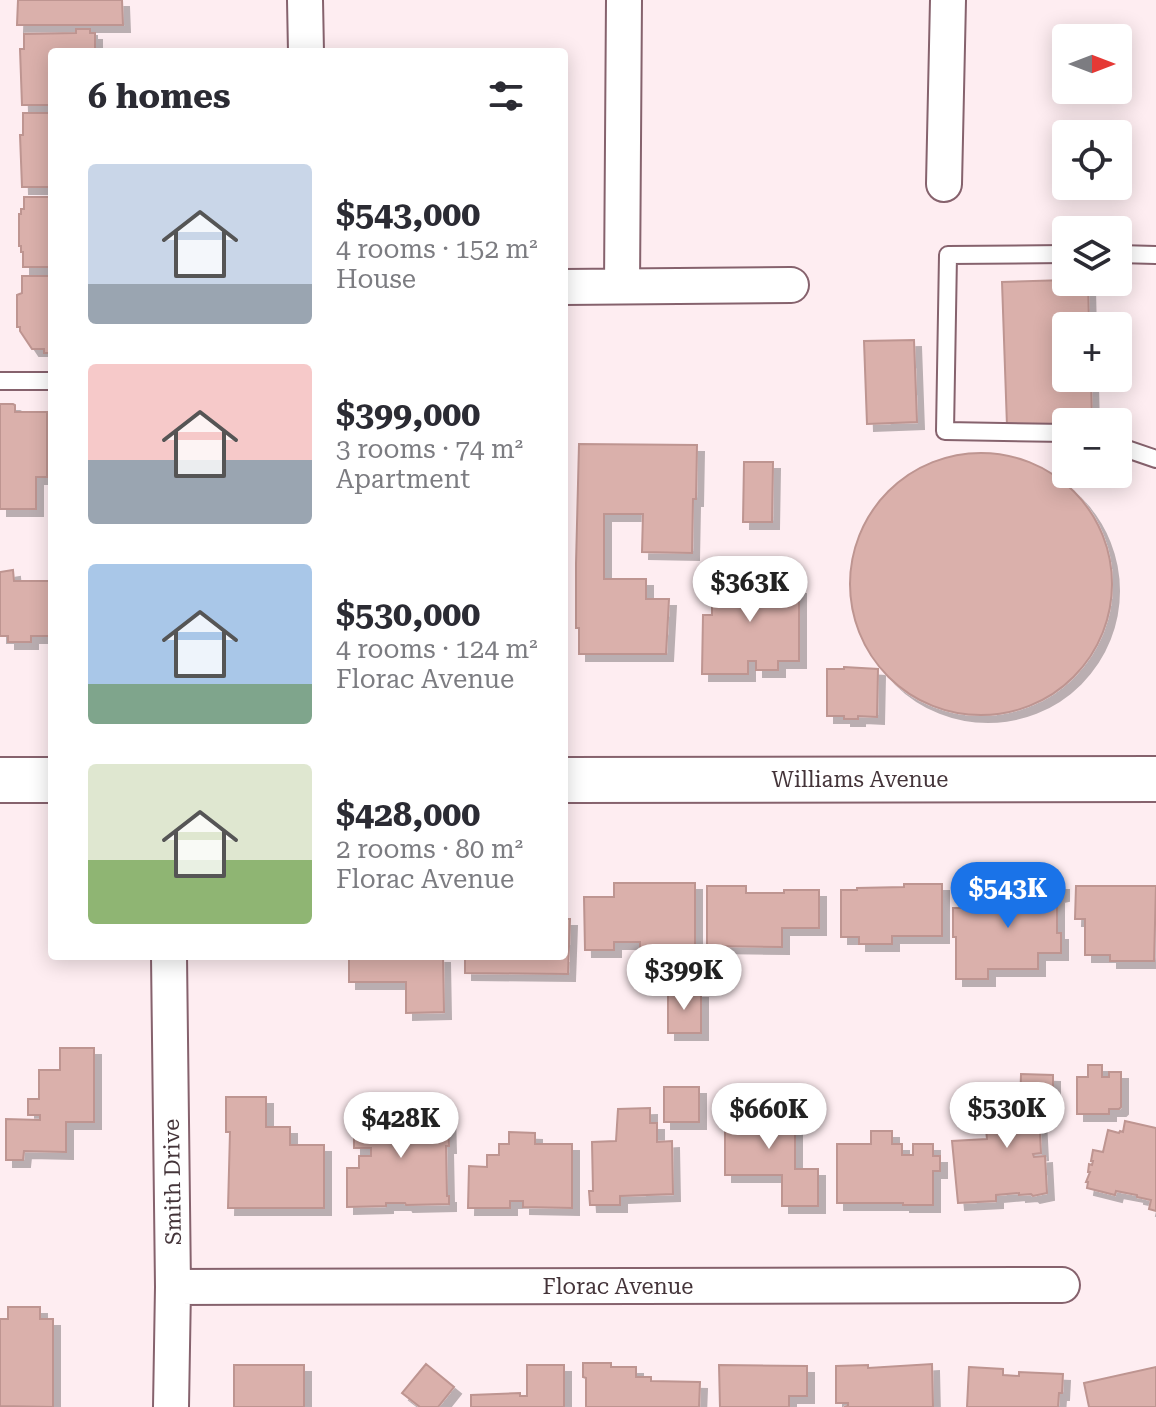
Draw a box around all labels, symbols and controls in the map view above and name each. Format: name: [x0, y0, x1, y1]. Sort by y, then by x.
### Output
north arrow: [1052, 24, 1132, 104]
map controls: [1052, 24, 1132, 488]
icon: filters: [484, 74, 528, 118]
text: 6 homes: [88, 76, 231, 116]
button: locate: [1052, 120, 1132, 200]
text: $543,000: [336, 194, 480, 234]
icon: home: [152, 196, 248, 292]
button: layers: [1052, 216, 1132, 296]
text: 4 rooms · 152 m²: [336, 234, 538, 264]
text: House: [336, 264, 416, 294]
button: +: [1052, 312, 1132, 392]
text: $399,000: [336, 394, 480, 434]
icon: home: [152, 396, 248, 492]
button: −: [1052, 408, 1132, 488]
text: 3 rooms · 74 m²: [336, 434, 523, 464]
text: Apartment: [336, 464, 470, 494]
pin: $363K: [694, 556, 806, 624]
text: $363K: [711, 567, 789, 597]
text: $530,000: [336, 594, 480, 634]
icon: home: [152, 596, 248, 692]
text: 4 rooms · 124 m²: [336, 634, 538, 664]
text: Florac Avenue: [336, 664, 514, 694]
street label: Williams Avenue: [772, 767, 948, 792]
text: $428,000: [336, 794, 480, 834]
icon: home: [152, 796, 248, 892]
text: 2 rooms · 80 m²: [336, 834, 523, 864]
pin: $543K: [952, 862, 1064, 930]
text: Florac Avenue: [336, 864, 514, 894]
text: $543K: [969, 873, 1047, 903]
pin: $399K: [628, 944, 740, 1012]
text: $399K: [645, 955, 723, 985]
pin: $530K: [951, 1082, 1063, 1150]
pin: $660K: [713, 1083, 825, 1151]
pin: $428K: [345, 1092, 457, 1160]
text: $530K: [968, 1093, 1046, 1123]
text: $660K: [730, 1094, 808, 1124]
text: $428K: [362, 1103, 440, 1133]
street label: Smith Drive: [159, 1119, 186, 1245]
street label: Florac Avenue: [543, 1274, 693, 1299]

